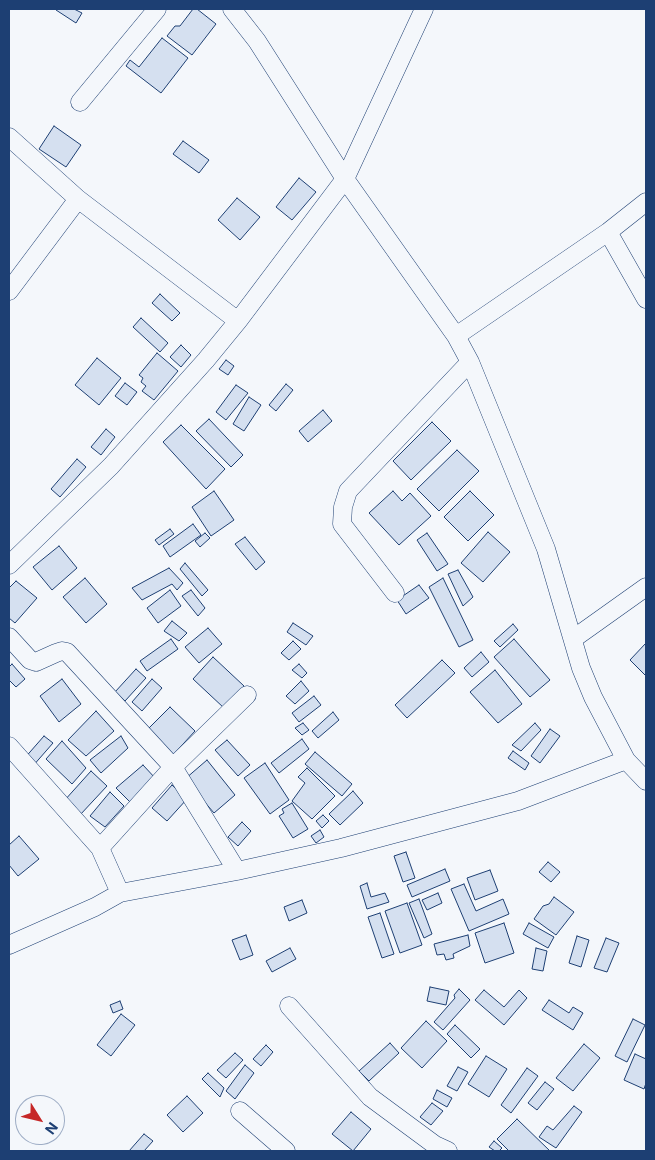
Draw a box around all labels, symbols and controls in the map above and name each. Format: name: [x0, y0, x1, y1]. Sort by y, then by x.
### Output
north arrow: [15, 1095, 65, 1145]
text: N: [42, 1119, 62, 1138]

